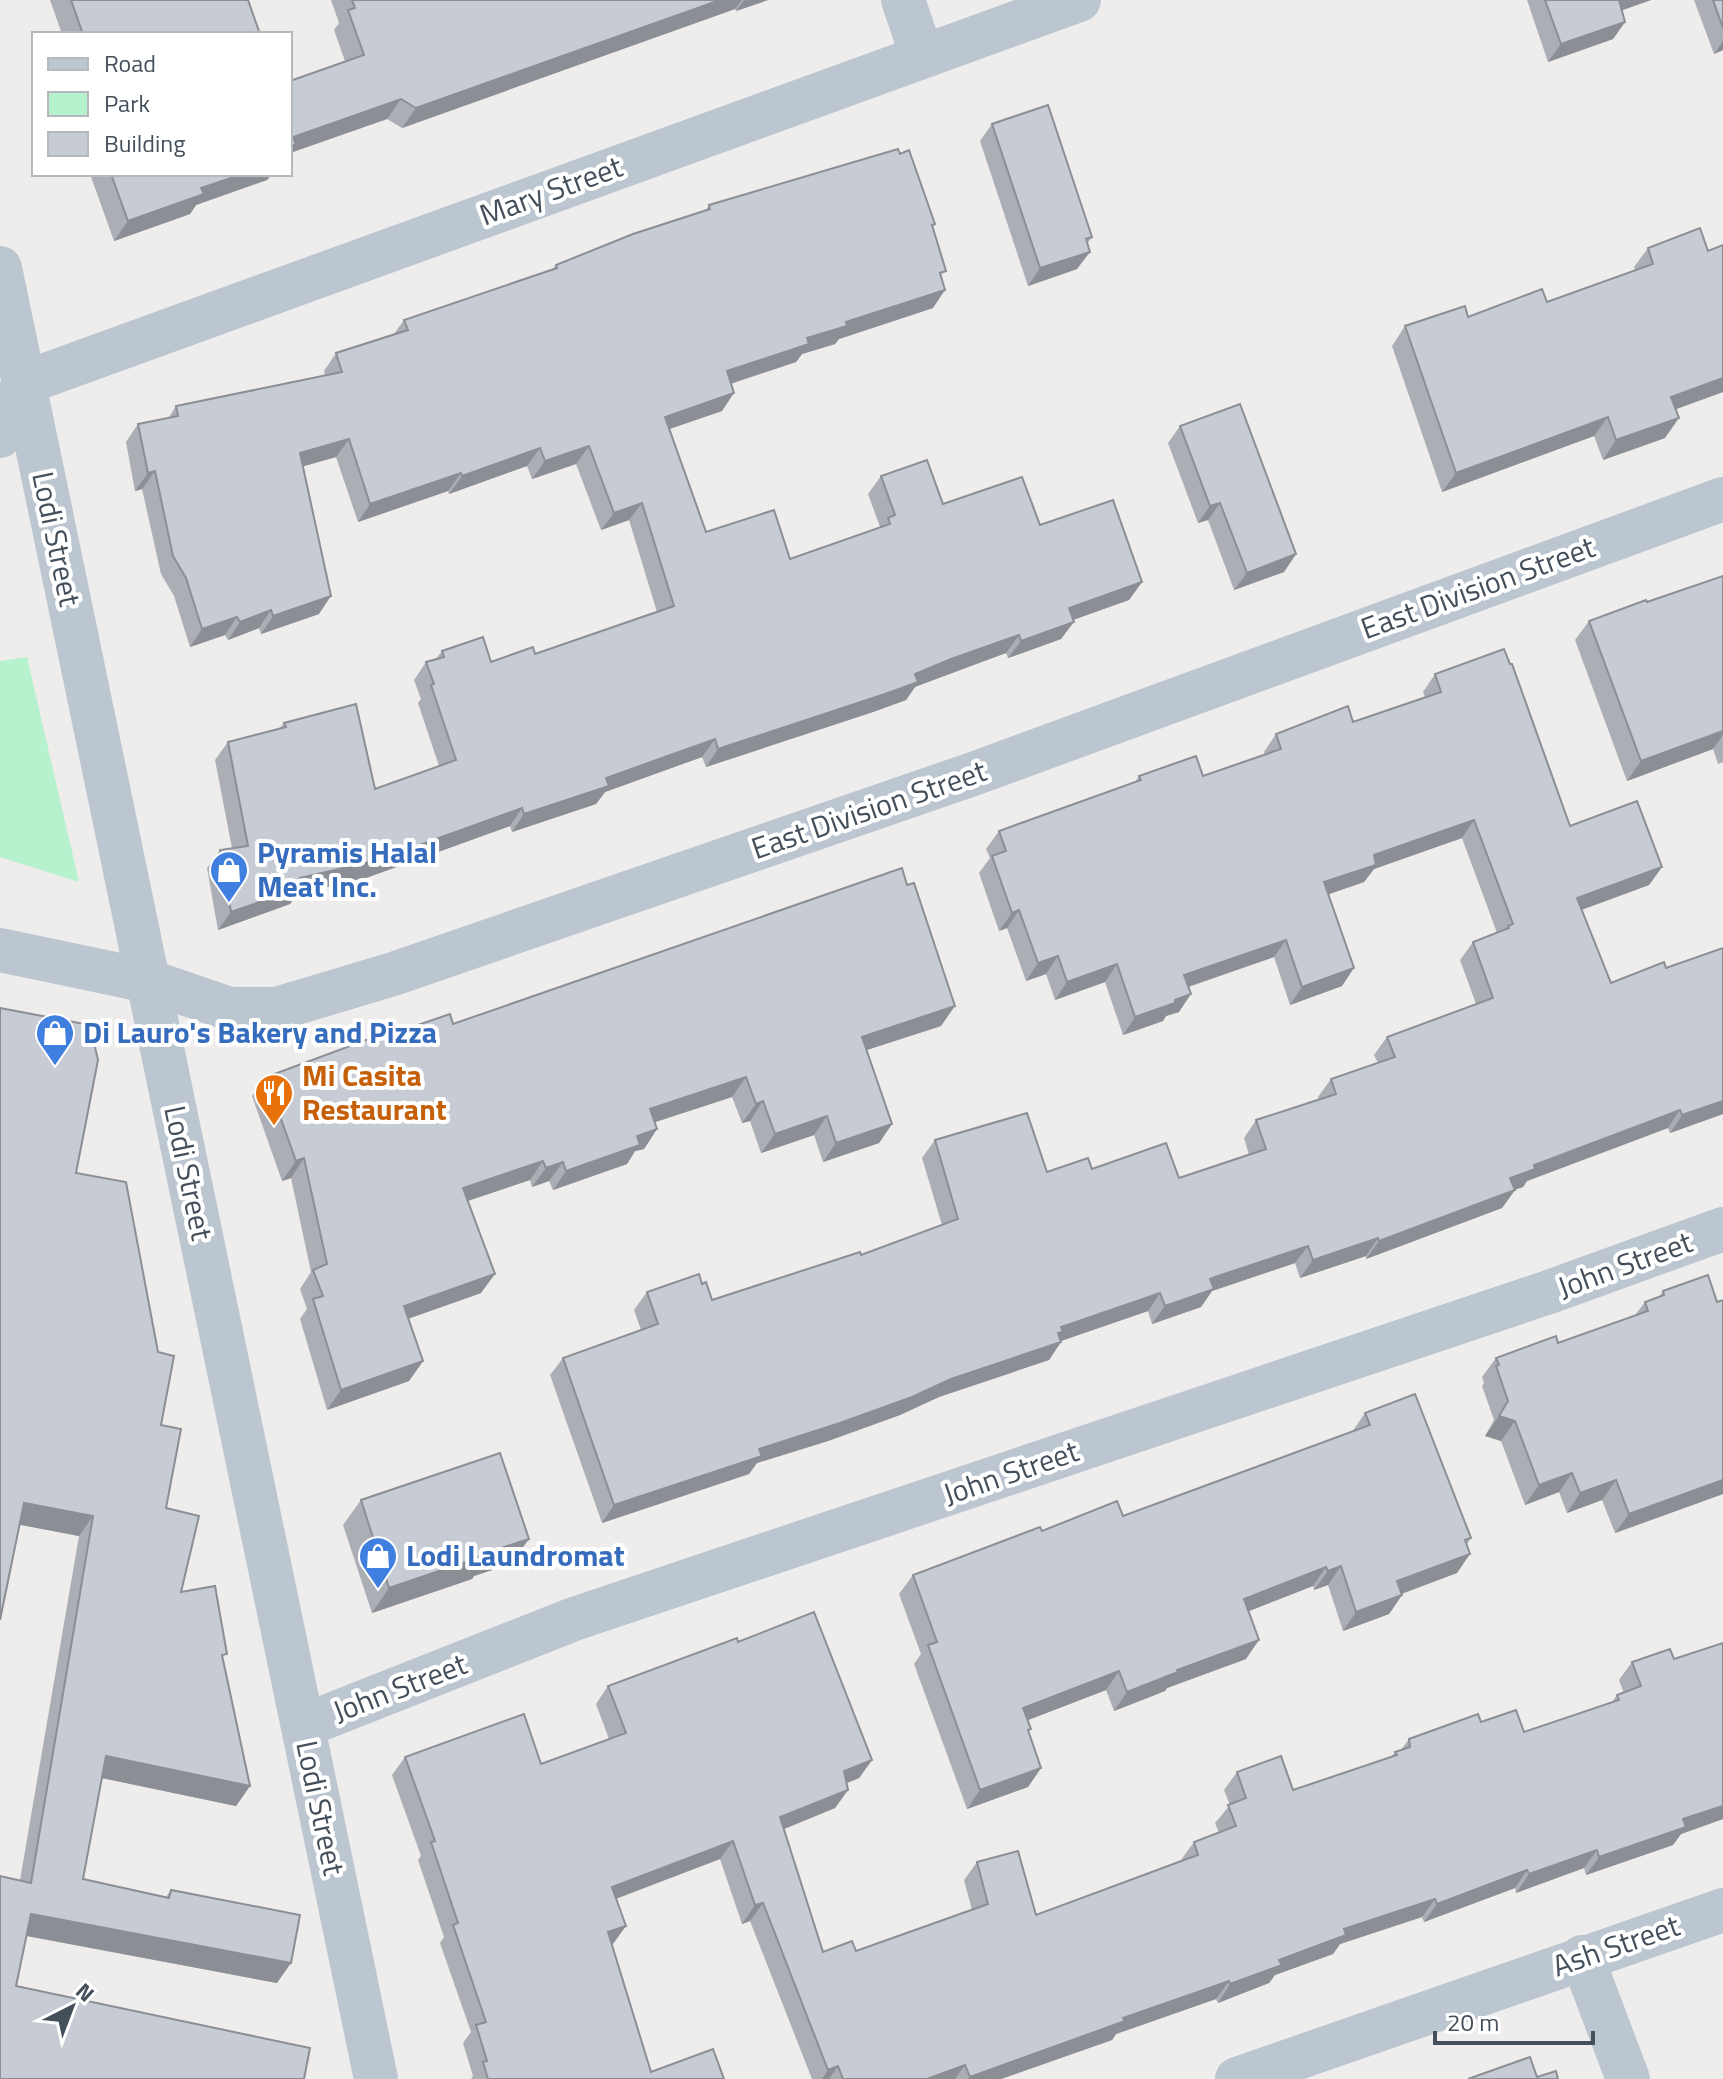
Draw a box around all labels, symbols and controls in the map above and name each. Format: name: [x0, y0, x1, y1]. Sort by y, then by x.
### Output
legend: [32, 32, 292, 176]
text: Road: [104, 45, 156, 81]
text: Park: [104, 85, 150, 121]
text: Building: [104, 125, 186, 161]
street label: Mary Street: [473, 143, 629, 237]
street label: Lodi Street: [20, 467, 94, 611]
street label: East Division Street: [1354, 523, 1602, 651]
street label: East Division Street: [745, 747, 993, 871]
place label: Pyramis Halal Meat Inc.: [257, 829, 437, 909]
shop icon: Pyramis Halal Meat Inc.: [208, 849, 250, 904]
place label: Di Lauro's Bakery and Pizza: [83, 1009, 437, 1055]
shop icon: Di Lauro's Bakery and Pizza: [34, 1012, 76, 1067]
place label: Mi Casita Restaurant: [302, 1052, 447, 1132]
restaurant icon: Mi Casita Restaurant: [253, 1072, 295, 1127]
street label: Lodi Street: [152, 1101, 226, 1245]
street label: John Street: [1551, 1218, 1699, 1310]
street label: John Street: [937, 1427, 1085, 1517]
place label: Lodi Laundromat: [406, 1532, 625, 1578]
shop icon: Lodi Laundromat: [357, 1535, 399, 1590]
street label: John Street: [326, 1640, 474, 1734]
street label: Lodi Street: [284, 1736, 358, 1880]
street label: Ash Street: [1546, 1902, 1686, 1988]
north arrow: [32, 1967, 112, 2047]
text: N: [68, 1974, 102, 2010]
scale bar: [1435, 1995, 1593, 2045]
text: 20 m: [1447, 2004, 1499, 2040]

